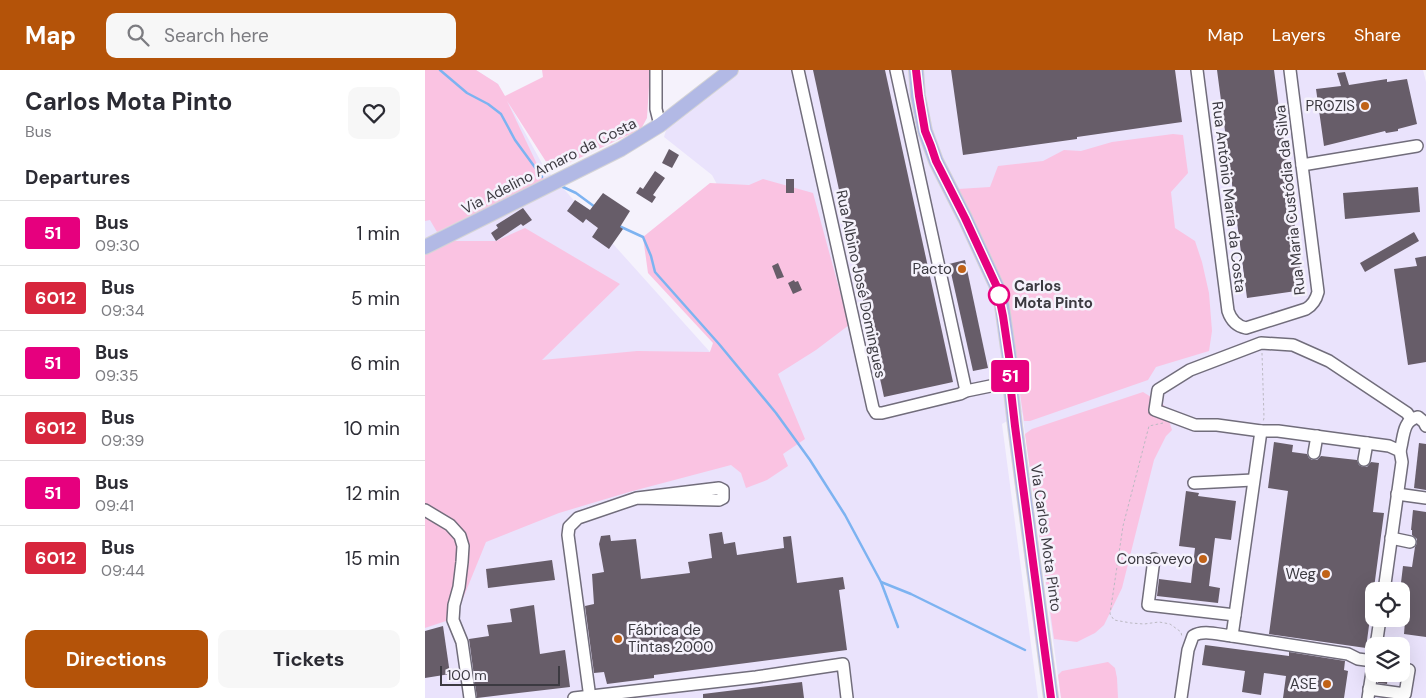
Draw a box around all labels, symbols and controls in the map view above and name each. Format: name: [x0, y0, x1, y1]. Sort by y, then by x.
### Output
search box: [106, 13, 456, 58]
text: Map: [25, 20, 76, 51]
icon: search: [124, 21, 152, 49]
text: Search here: [164, 23, 269, 48]
text: Map: [1208, 23, 1244, 47]
text: Layers: [1272, 23, 1326, 47]
text: Share: [1354, 23, 1401, 47]
text: Carlos Mota Pinto: [25, 86, 232, 117]
button: heart: [348, 87, 400, 139]
place label: PROZIS: [1305, 96, 1355, 116]
street label: Rua António Maria da Costa: [1207, 100, 1251, 294]
marker: PROZIS: [1359, 100, 1371, 112]
street label: Rua Maria Custódia da Silva: [1270, 104, 1310, 296]
street label: Via Adelino Amaro da Costa: [458, 113, 640, 219]
text: Bus: [25, 121, 52, 142]
text: Departures: [25, 165, 130, 190]
street label: Rua Albino José Domingues: [831, 188, 891, 380]
text: Bus: [95, 210, 129, 235]
text: 51: [44, 221, 61, 245]
text: 1 min: [357, 221, 400, 246]
text: 09:30: [95, 235, 140, 256]
place label: Pacto: [913, 259, 952, 279]
marker: Pacto: [956, 263, 968, 275]
text: Bus: [101, 275, 135, 300]
place label: Carlos Mota Pinto: [1014, 276, 1093, 313]
marker: Carlos Mota Pinto: [988, 284, 1010, 306]
text: 6012: [35, 286, 76, 310]
text: 5 min: [351, 286, 400, 311]
text: 09:34: [101, 300, 144, 321]
text: Bus: [95, 340, 129, 365]
text: 51: [44, 351, 61, 375]
text: 6 min: [351, 351, 400, 376]
line badge: 51: [987, 360, 1033, 392]
text: 51: [1001, 364, 1019, 388]
text: 09:35: [95, 365, 138, 386]
text: Bus: [101, 405, 135, 430]
text: 6012: [35, 416, 76, 440]
text: 10 min: [344, 416, 400, 441]
text: 09:39: [101, 430, 144, 451]
street label: Via Carlos Mota Pinto: [1026, 463, 1066, 613]
text: Bus: [95, 470, 129, 495]
text: 51: [44, 481, 61, 505]
text: 12 min: [346, 481, 400, 506]
text: 09:41: [95, 495, 134, 516]
text: Bus: [101, 535, 135, 560]
text: 6012: [35, 546, 76, 570]
text: 15 min: [345, 546, 400, 571]
place label: Consoveyo: [1116, 549, 1193, 569]
marker: Consoveyo: [1197, 553, 1209, 565]
text: 09:44: [101, 560, 145, 581]
place label: Weg: [1285, 564, 1316, 584]
marker: Weg: [1320, 568, 1332, 580]
map controls: [1365, 582, 1410, 682]
button: locate: [1365, 582, 1410, 627]
place label: Fábrica de Tintas 2000: [628, 620, 713, 657]
button: Directions: [25, 630, 208, 688]
button: Tickets: [218, 630, 400, 688]
marker: Fábrica de Tintas 2000: [612, 633, 624, 645]
button: layers: [1365, 637, 1410, 682]
scale bar: [440, 663, 560, 686]
text: 100 m: [447, 666, 487, 684]
place label: ASE: [1290, 674, 1317, 694]
marker: ASE: [1321, 678, 1333, 690]

